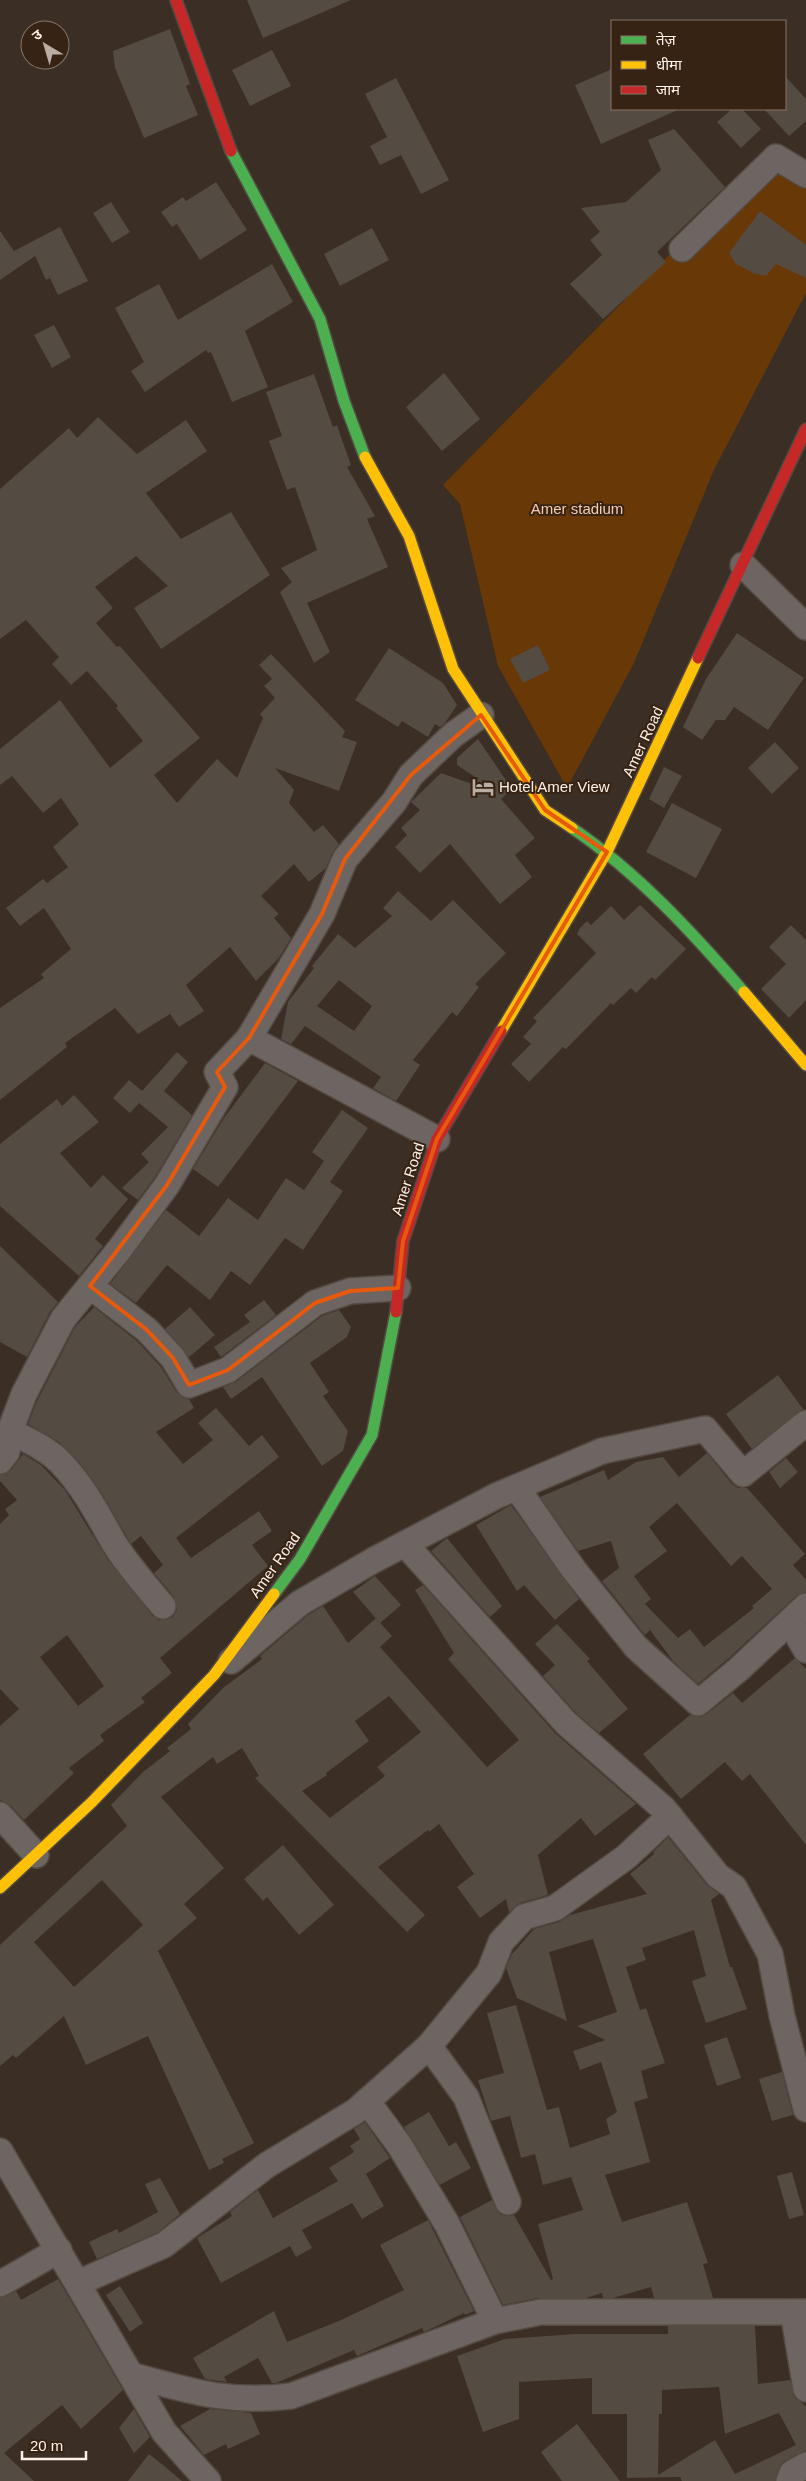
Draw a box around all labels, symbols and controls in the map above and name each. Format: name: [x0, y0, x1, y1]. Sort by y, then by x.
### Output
north arrow: [20, 20, 70, 70]
legend: [611, 20, 786, 110]
text: उ: [29, 25, 46, 44]
text: तेज़: [656, 31, 677, 48]
text: धीमा: [656, 56, 683, 73]
text: जाम: [656, 81, 681, 98]
park label: Amer stadium: [531, 500, 623, 517]
street label: Amer Road: [619, 704, 666, 780]
hotel icon: Hotel Amer View: [470, 774, 496, 800]
place label: Hotel Amer View: [499, 778, 610, 795]
street label: Amer Road: [388, 1140, 427, 1218]
street label: Amer Road: [246, 1529, 303, 1601]
scale bar: [22, 2428, 86, 2460]
text: 20 m: [30, 2437, 63, 2454]

